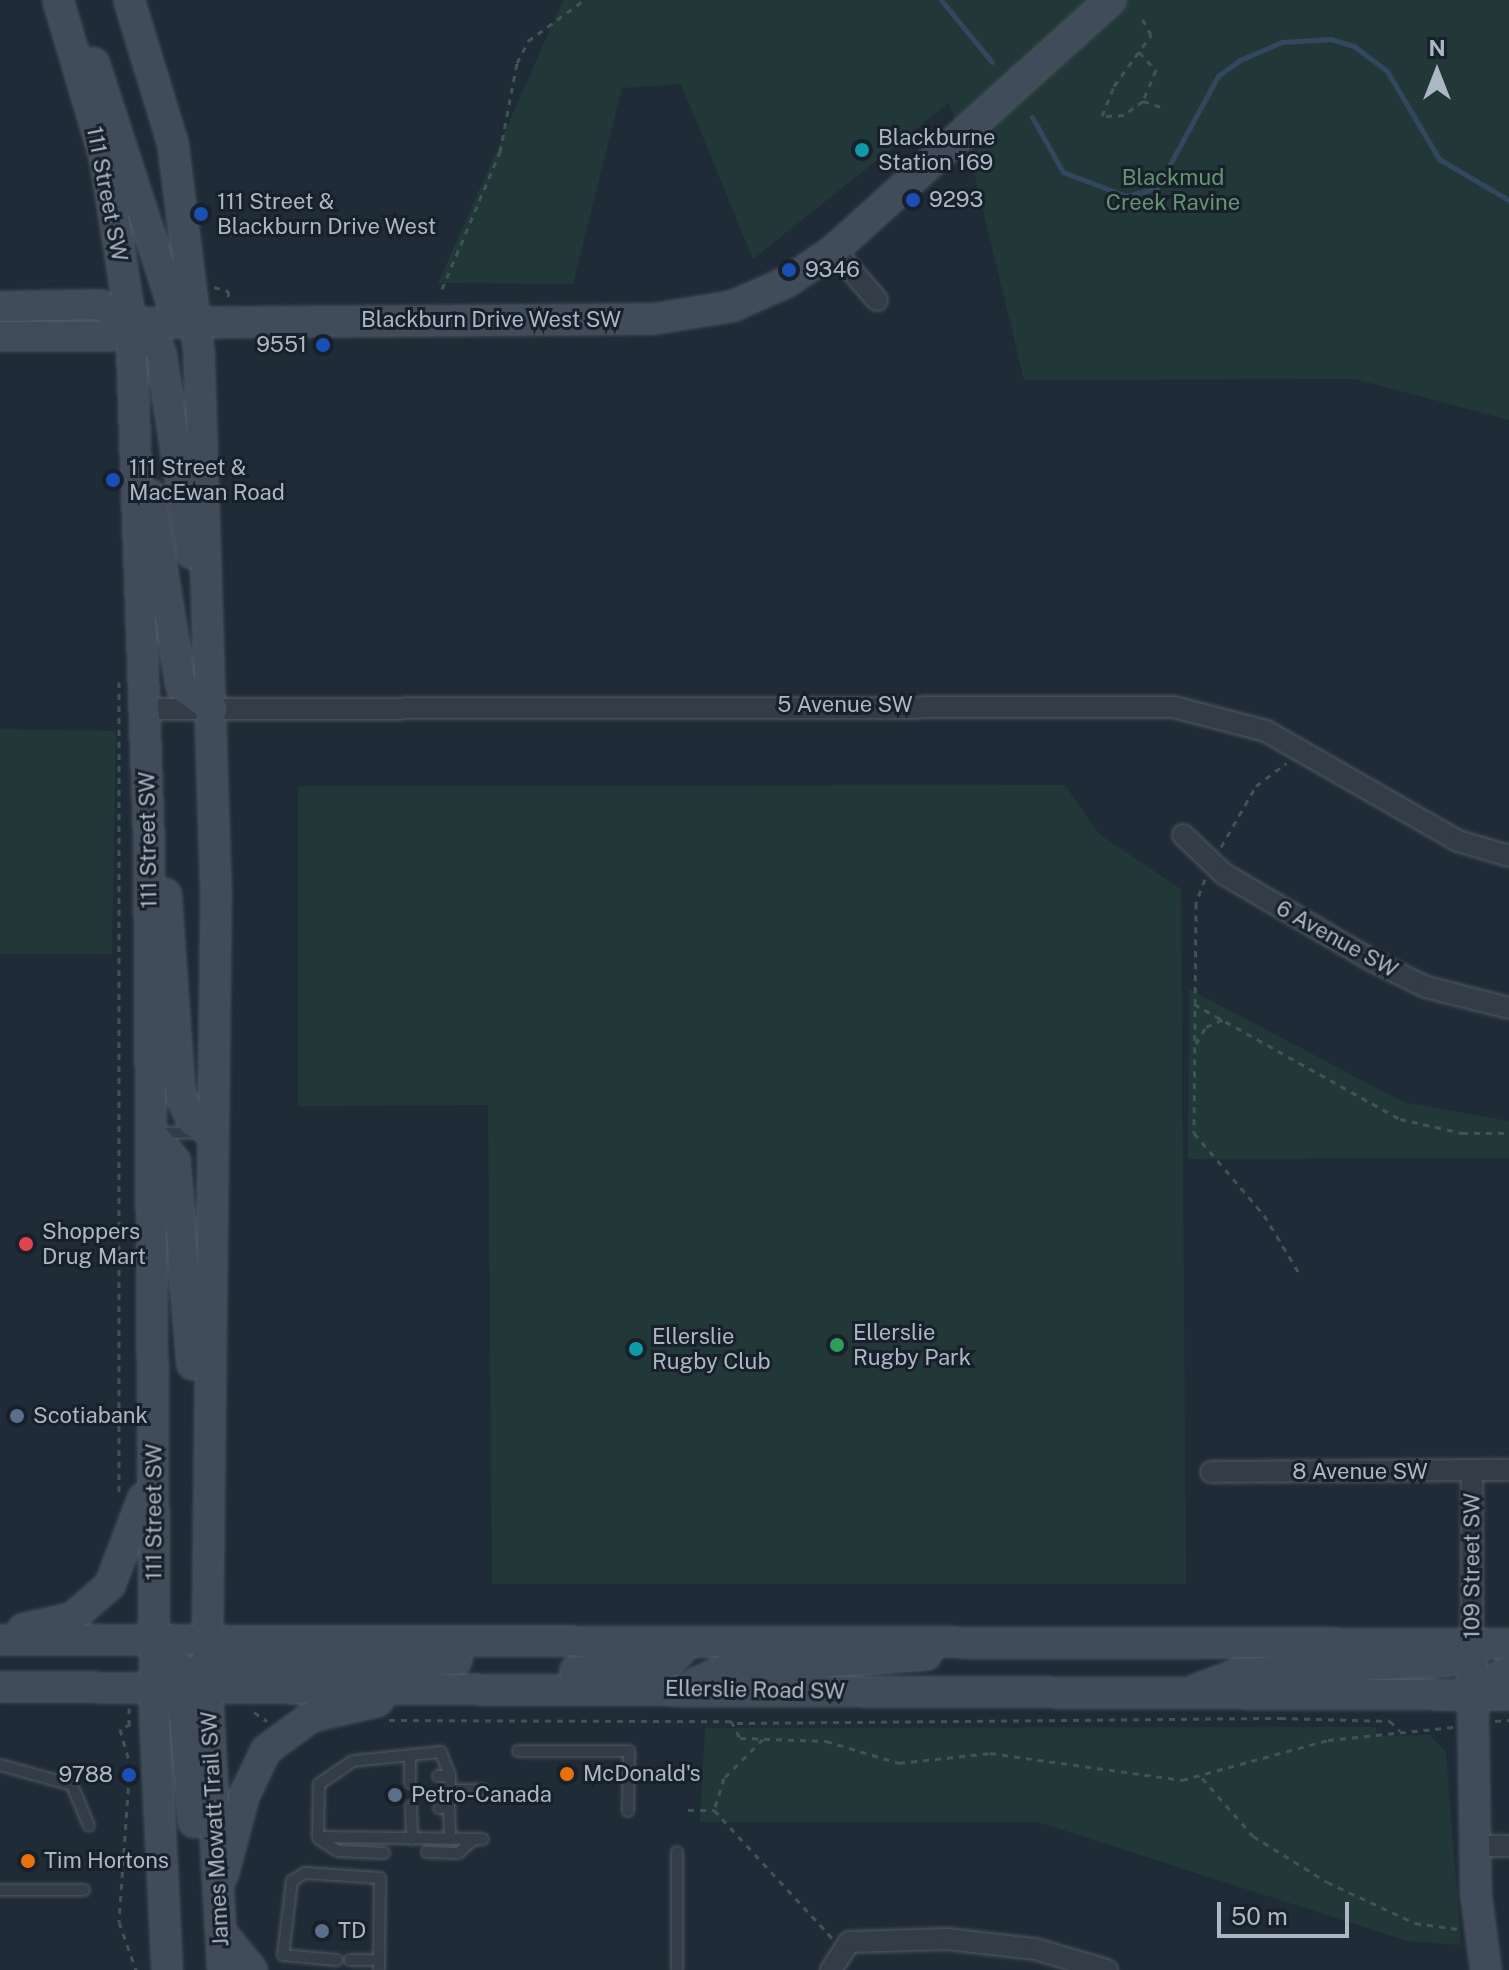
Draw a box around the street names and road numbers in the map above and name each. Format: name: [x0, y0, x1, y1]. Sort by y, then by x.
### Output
street label: 111 Street SW: [81, 124, 133, 264]
street label: Blackburn Drive West SW: [361, 307, 621, 333]
street label: 5 Avenue SW: [777, 692, 913, 718]
street label: 111 Street SW: [134, 771, 162, 909]
street label: 6 Avenue SW: [1271, 895, 1403, 983]
street label: 111 Street SW: [141, 1443, 167, 1581]
street label: 8 Avenue SW: [1292, 1459, 1428, 1485]
street label: 109 Street SW: [1459, 1493, 1485, 1639]
street label: Ellerslie Road SW: [665, 1675, 845, 1705]
street label: James Mowatt Trail SW: [196, 1711, 234, 1947]

